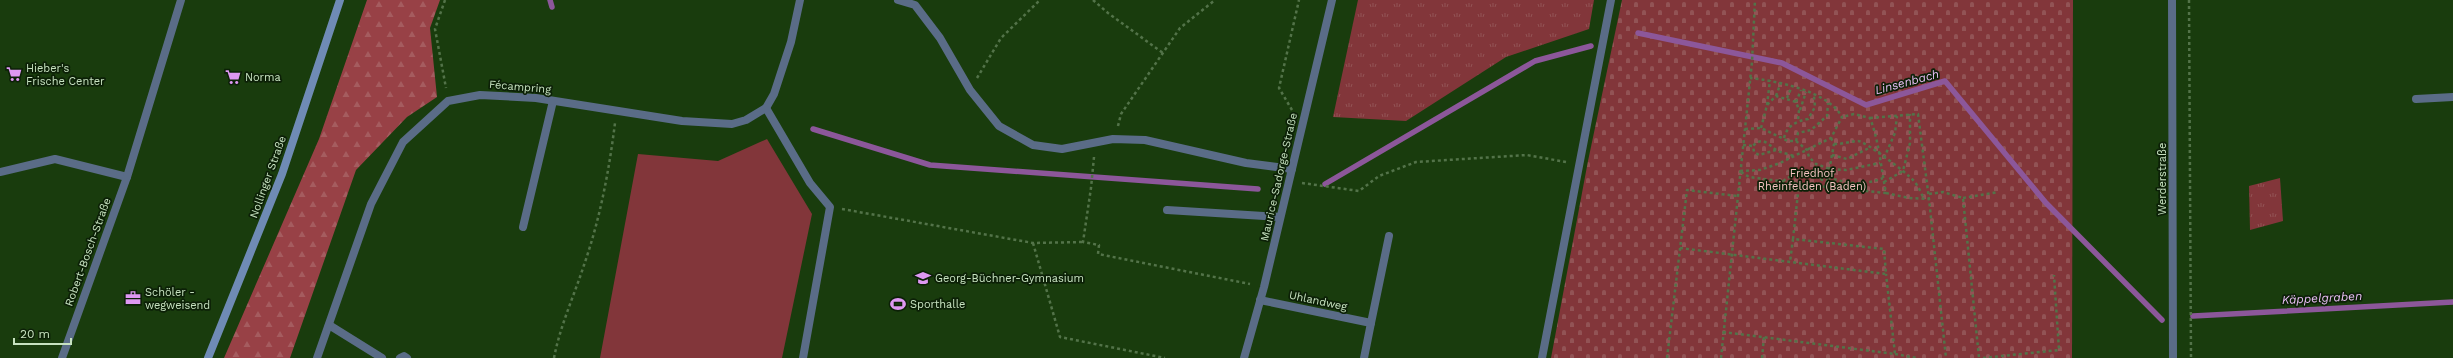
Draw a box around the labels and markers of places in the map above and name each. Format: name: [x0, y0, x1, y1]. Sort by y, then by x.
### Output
place label: Hieber's Frische Center: [26, 62, 105, 88]
supermarket icon: Hieber's Frische Center: [5, 65, 23, 83]
supermarket icon: Norma: [224, 68, 242, 86]
place label: Norma: [245, 71, 281, 84]
school or university icon: Georg-Büchner-Gymnasium: [914, 269, 932, 287]
place label: Georg-Büchner-Gymnasium: [935, 272, 1084, 285]
place label: Schöler - wegweisend: [145, 286, 210, 312]
office icon: Schöler - wegweisend: [124, 289, 142, 307]
sports icon: Sporthalle: [889, 295, 907, 313]
place label: Sporthalle: [910, 298, 965, 311]

